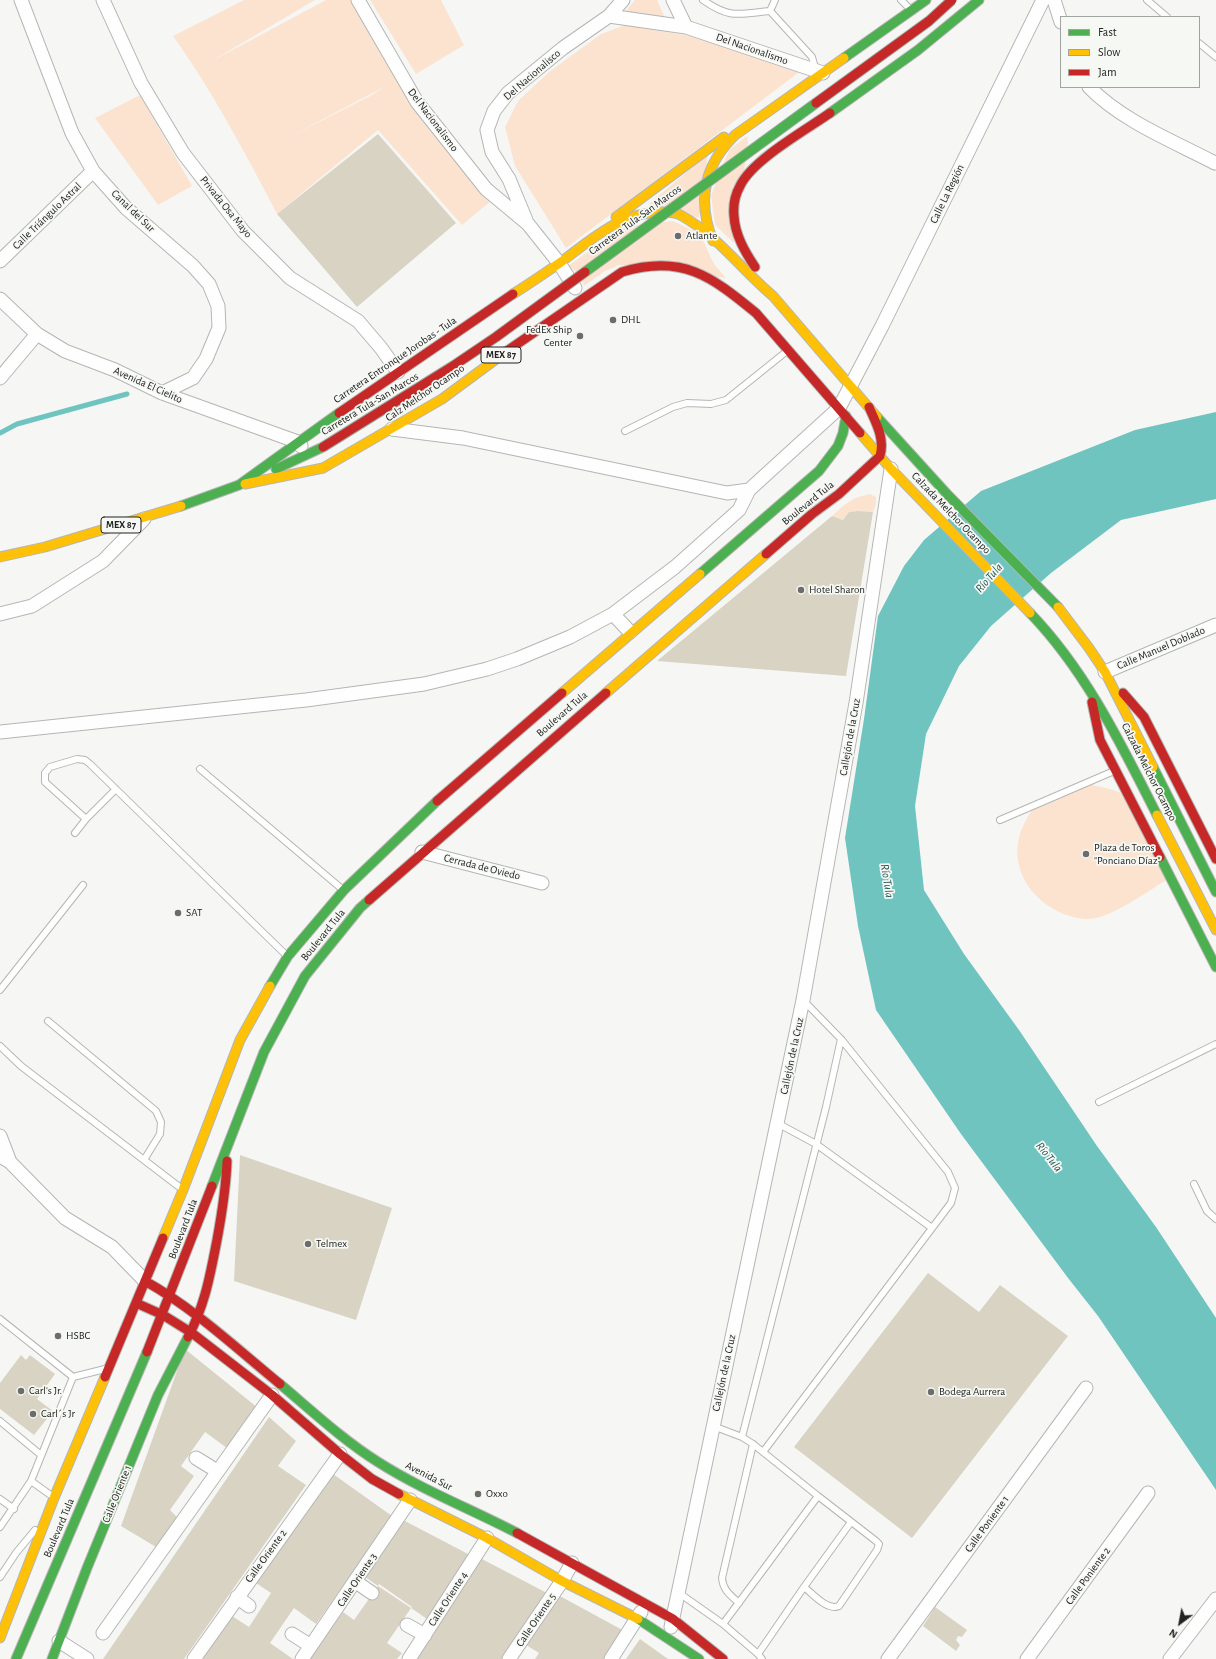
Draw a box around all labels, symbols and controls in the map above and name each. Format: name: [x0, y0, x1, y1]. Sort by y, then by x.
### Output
legend: [1060, 16, 1200, 88]
text: Fast: [1098, 26, 1117, 38]
street label: Del Nacionalismo: [714, 30, 790, 68]
text: Slow: [1098, 46, 1120, 58]
street label: Del Nacionalisco: [501, 47, 563, 103]
text: Jam: [1098, 66, 1117, 78]
street label: Del Nacionalismo: [405, 86, 461, 154]
street label: Calle La Región: [927, 162, 967, 226]
street label: Privada Osa Mayo: [197, 174, 255, 240]
street label: Calle Triángulo Astral: [10, 180, 84, 252]
street label: Carretera Tula-San Marcos: [586, 182, 684, 258]
street label: Canal del Sur: [108, 187, 158, 235]
place label: Atlante: [686, 229, 717, 243]
marker: Atlante: [673, 231, 683, 241]
place label: DHL: [621, 313, 640, 327]
street label: Carretera Entronque Jorobas - Tula: [331, 314, 459, 406]
marker: DHL: [608, 315, 618, 325]
place label: FedEx Ship Center: [526, 323, 572, 349]
marker: FedEx Ship Center: [575, 331, 585, 341]
road number: MEX 87: [481, 347, 521, 363]
street label: Calz Melchor Ocampo: [383, 362, 467, 424]
street label: Avenida El Cielito: [111, 364, 185, 406]
street label: Carretera Tula-San Marcos: [319, 370, 421, 438]
street label: Calzada Melchor Ocampo: [909, 469, 993, 557]
street label: Boulevard Tula: [779, 478, 837, 528]
road number: MEX 87: [101, 517, 141, 533]
water label: Río Tula: [972, 560, 1006, 596]
place label: Hotel Sharon: [809, 583, 865, 597]
marker: Hotel Sharon: [796, 585, 806, 595]
street label: Calle Manuel Doblado: [1115, 623, 1207, 673]
street label: Boulevard Tula: [534, 688, 590, 740]
street label: Callejón de la Cruz: [837, 697, 863, 777]
street label: Calzada Melchor Ocampo: [1118, 721, 1180, 823]
place label: Plaza de Toros "Ponciano Díaz": [1094, 841, 1161, 867]
marker: Plaza de Toros "Ponciano Díaz": [1081, 849, 1091, 859]
street label: Cerrada de Oviedo: [442, 851, 522, 883]
water label: Río Tula: [877, 863, 897, 899]
place label: SAT: [186, 906, 202, 920]
street label: Boulevard Tula: [298, 906, 348, 964]
marker: SAT: [173, 908, 183, 918]
street label: Callejón de la Cruz: [777, 1016, 807, 1096]
water label: Río Tula: [1033, 1139, 1065, 1175]
street label: Boulevard Tula: [166, 1197, 200, 1261]
place label: Telmex: [316, 1237, 347, 1251]
marker: Telmex: [303, 1239, 313, 1249]
place label: HSBC: [66, 1329, 90, 1343]
marker: HSBC: [53, 1331, 63, 1341]
street label: Callejón de la Cruz: [709, 1333, 739, 1413]
place label: Carl's Jr.: [29, 1384, 62, 1398]
place label: Bodega Aurrera: [939, 1385, 1005, 1399]
marker: Carl's Jr.: [16, 1386, 26, 1396]
marker: Bodega Aurrera: [926, 1387, 936, 1397]
place label: Carl´s Jr: [41, 1407, 75, 1421]
marker: Carl´s Jr: [28, 1409, 38, 1419]
street label: Avenida Sur: [403, 1459, 455, 1493]
street label: Calle Oriente 1: [99, 1463, 135, 1525]
place label: Oxxo: [486, 1487, 508, 1501]
marker: Oxxo: [473, 1489, 483, 1499]
street label: Calle Poniente 1: [962, 1493, 1012, 1555]
street label: Boulevard Tula: [41, 1496, 77, 1560]
street label: Calle Oriente 2: [242, 1527, 290, 1585]
street label: Calle Poniente 2: [1063, 1545, 1113, 1607]
street label: Calle Oriente 3: [334, 1551, 380, 1609]
street label: Calle Oriente 4: [425, 1569, 471, 1629]
street label: Calle Oriente 5: [513, 1591, 559, 1649]
north arrow: [1160, 1603, 1200, 1643]
text: N: [1167, 1627, 1180, 1640]

